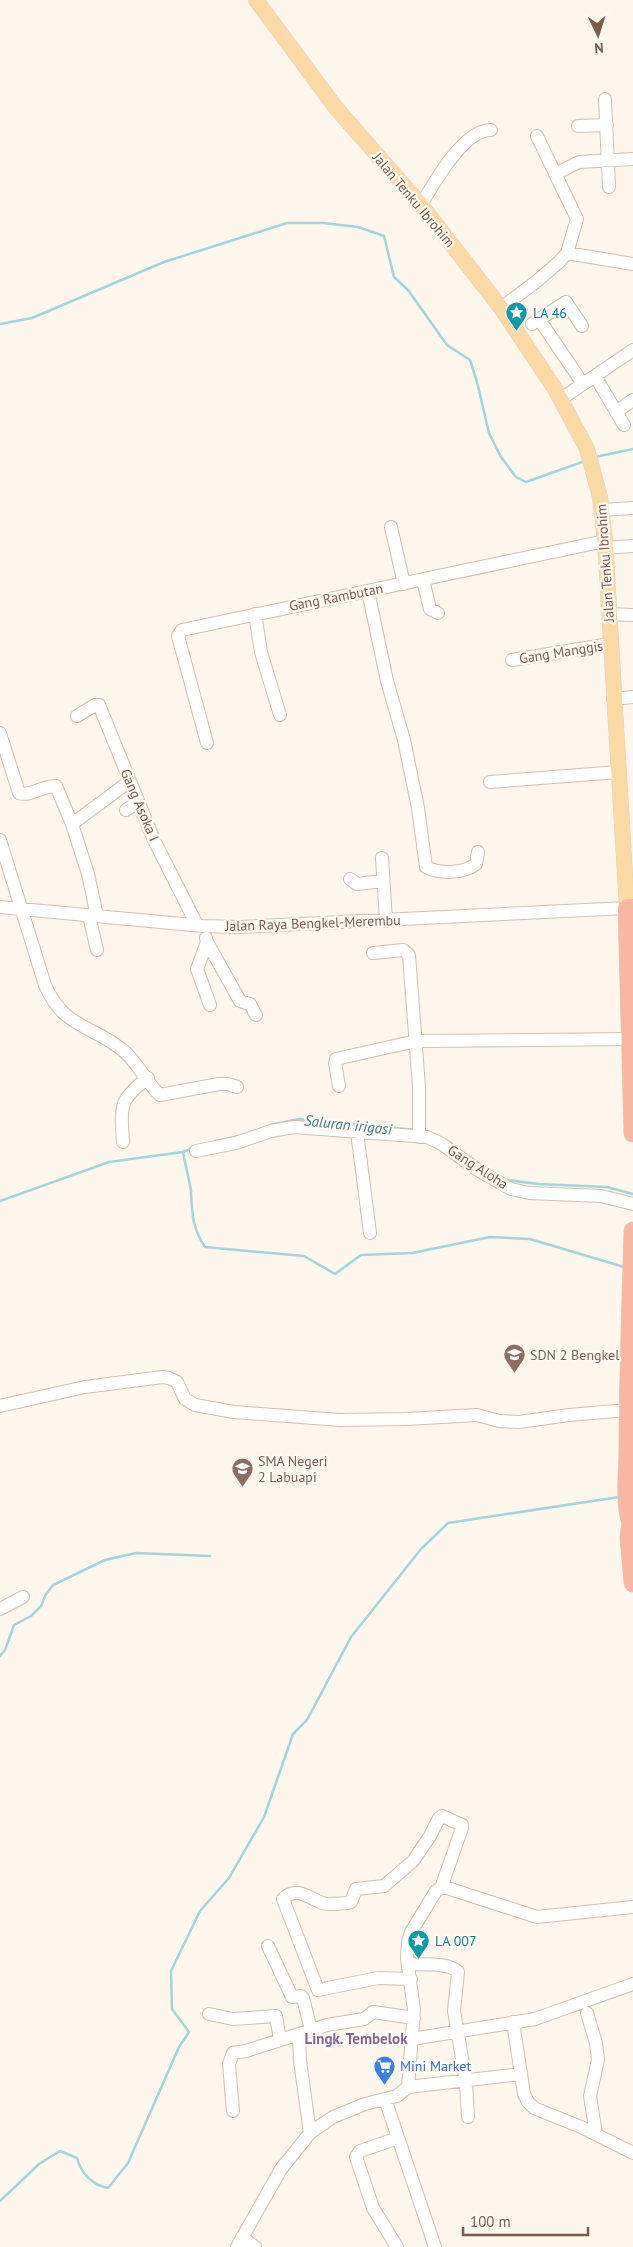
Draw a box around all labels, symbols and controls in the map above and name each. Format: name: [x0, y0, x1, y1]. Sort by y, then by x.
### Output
north arrow: [573, 10, 623, 60]
text: N: [594, 39, 604, 57]
street label: Jalan Tenku Ibrohim: [368, 148, 459, 251]
place icon: LA 46: [505, 301, 529, 332]
place label: LA 46: [533, 304, 567, 322]
street label: Jalan Tenku Ibrohim: [592, 503, 618, 624]
street label: Gang Rambutan: [287, 579, 385, 615]
street label: Gang Manggis: [518, 636, 604, 668]
street label: Gang Asoka I: [117, 766, 163, 844]
street label: Jalan Raya Bengkel-Merembu: [224, 911, 401, 935]
water label: Saluran irigasi: [303, 1110, 394, 1139]
street label: Gang Aloha: [444, 1141, 512, 1193]
school or university icon: SDN 2 Bengkel: [502, 1343, 526, 1374]
place label: SDN 2 Bengkel: [530, 1346, 619, 1364]
place label: SMA Negeri 2 Labuapi: [258, 1452, 327, 1486]
school or university icon: SMA Negeri 2 Labuapi: [230, 1457, 254, 1488]
place icon: LA 007: [407, 1929, 431, 1960]
place label: LA 007: [435, 1932, 477, 1950]
district label: Lingk. Tembelok: [304, 2029, 408, 2048]
supermarket icon: Mini Market: [372, 2054, 396, 2085]
place label: Mini Market: [400, 2057, 471, 2075]
scale bar: [463, 2204, 588, 2236]
text: 100 m: [470, 2212, 511, 2231]

